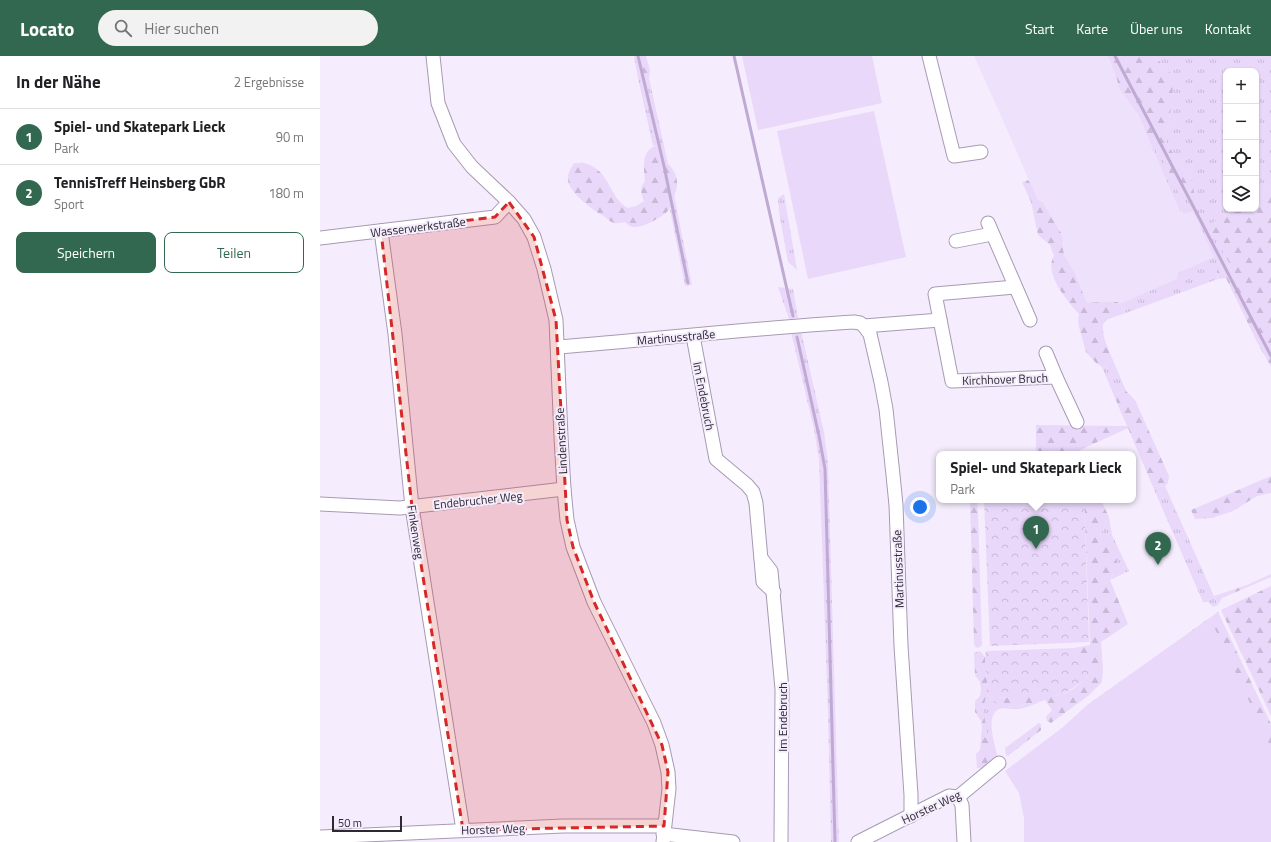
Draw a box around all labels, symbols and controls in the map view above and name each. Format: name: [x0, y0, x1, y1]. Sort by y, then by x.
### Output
search box: [98, 10, 378, 46]
text: Locato: [20, 14, 74, 43]
icon: search: [112, 17, 134, 39]
text: Hier suchen: [144, 17, 219, 40]
text: Start: [1025, 18, 1054, 39]
text: Karte: [1076, 18, 1108, 39]
text: Über uns: [1130, 18, 1183, 39]
text: Kontakt: [1205, 18, 1251, 39]
map controls: [1223, 68, 1259, 212]
button: +: [1223, 68, 1259, 104]
text: In der Nähe: [16, 69, 101, 95]
text: 2 Ergebnisse: [234, 72, 304, 92]
button: −: [1223, 104, 1259, 140]
text: Spiel- und Skatepark Lieck: [54, 115, 226, 138]
text: 1: [25, 127, 33, 147]
text: 90 m: [276, 127, 304, 147]
text: Park: [54, 138, 79, 158]
button: locate: [1223, 140, 1259, 176]
text: TennisTreff Heinsberg GbR: [54, 171, 226, 194]
button: layers: [1223, 176, 1259, 212]
text: 2: [25, 183, 33, 203]
text: 180 m: [268, 183, 304, 203]
text: Sport: [54, 194, 84, 214]
street label: Wasserwerkstraße: [369, 212, 467, 242]
button: Speichern: [16, 232, 156, 273]
button: Teilen: [164, 232, 304, 273]
street label: Martinusstraße: [636, 324, 716, 350]
street label: Im Endebruch: [688, 360, 720, 432]
street label: Kirchhover Bruch: [962, 368, 1048, 390]
street label: Lindenstraße: [550, 407, 572, 475]
popup: [936, 451, 1136, 503]
text: Spiel- und Skatepark Lieck: [950, 456, 1122, 479]
text: Park: [950, 479, 975, 499]
street label: Endebrucher Weg: [433, 486, 523, 514]
your location: [910, 497, 930, 517]
street label: Finkenweg: [402, 503, 430, 561]
pin: 1: [1023, 516, 1049, 549]
street label: Martinusstraße: [887, 529, 909, 609]
pin: 2: [1145, 532, 1171, 565]
street label: Im Endebruch: [773, 682, 792, 752]
street label: Horster Weg: [898, 785, 964, 829]
scale bar: [332, 814, 402, 833]
text: 50 m: [338, 815, 362, 831]
street label: Horster Weg: [461, 818, 525, 840]

